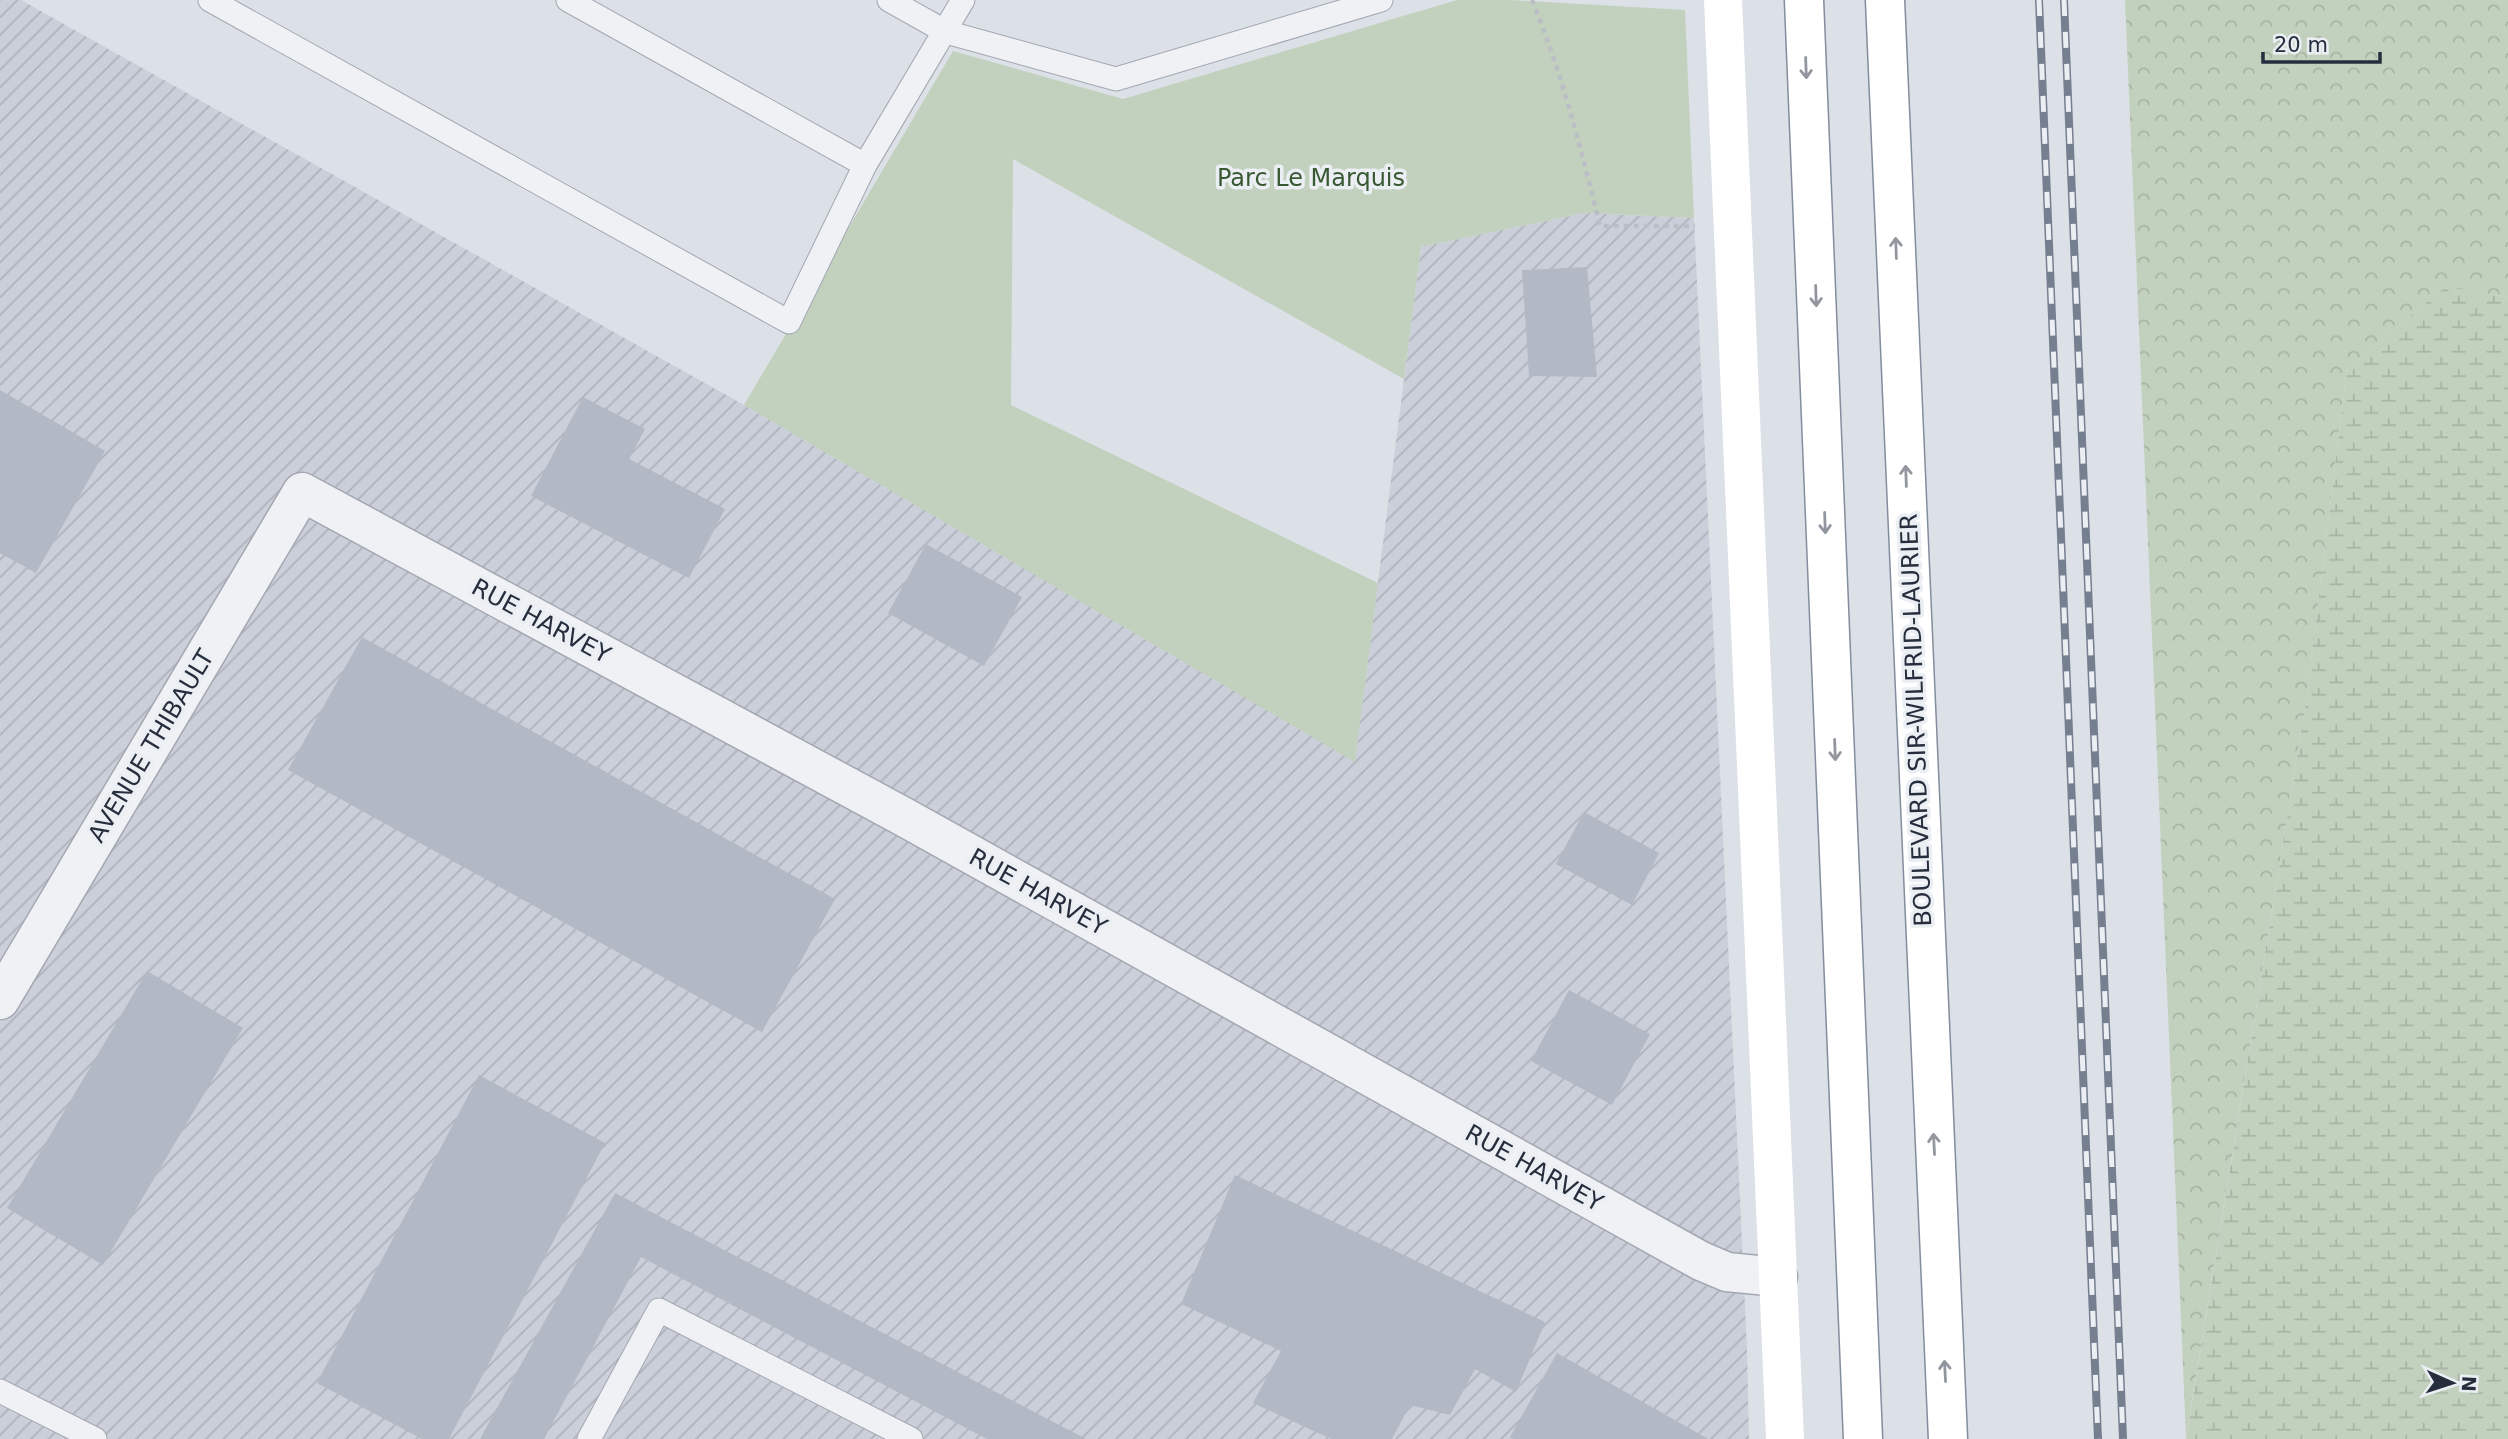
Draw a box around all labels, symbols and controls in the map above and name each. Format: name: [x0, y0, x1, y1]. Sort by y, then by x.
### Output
scale bar: [2263, 21, 2380, 65]
text: 20 m: [2274, 33, 2328, 57]
one-way arrow: [1800, 56, 1813, 79]
park label: Parc Le Marquis: [1217, 164, 1405, 192]
one-way arrow: [1889, 238, 1902, 260]
one-way arrow: [1809, 284, 1822, 307]
one-way arrow: [1899, 464, 1912, 487]
one-way arrow: [1818, 511, 1831, 534]
street label: BOULEVARD SIR-WILFRID-LAURIER: [1895, 513, 1937, 927]
street label: RUE HARVEY: [467, 573, 615, 669]
street label: AVENUE THIBAULT: [82, 644, 220, 847]
one-way arrow: [1828, 738, 1841, 761]
street label: RUE HARVEY: [964, 843, 1112, 942]
street label: RUE HARVEY: [1460, 1119, 1608, 1218]
one-way arrow: [1928, 1132, 1941, 1155]
north arrow: [2417, 1348, 2487, 1418]
one-way arrow: [1938, 1360, 1951, 1383]
text: N: [2458, 1375, 2480, 1392]

